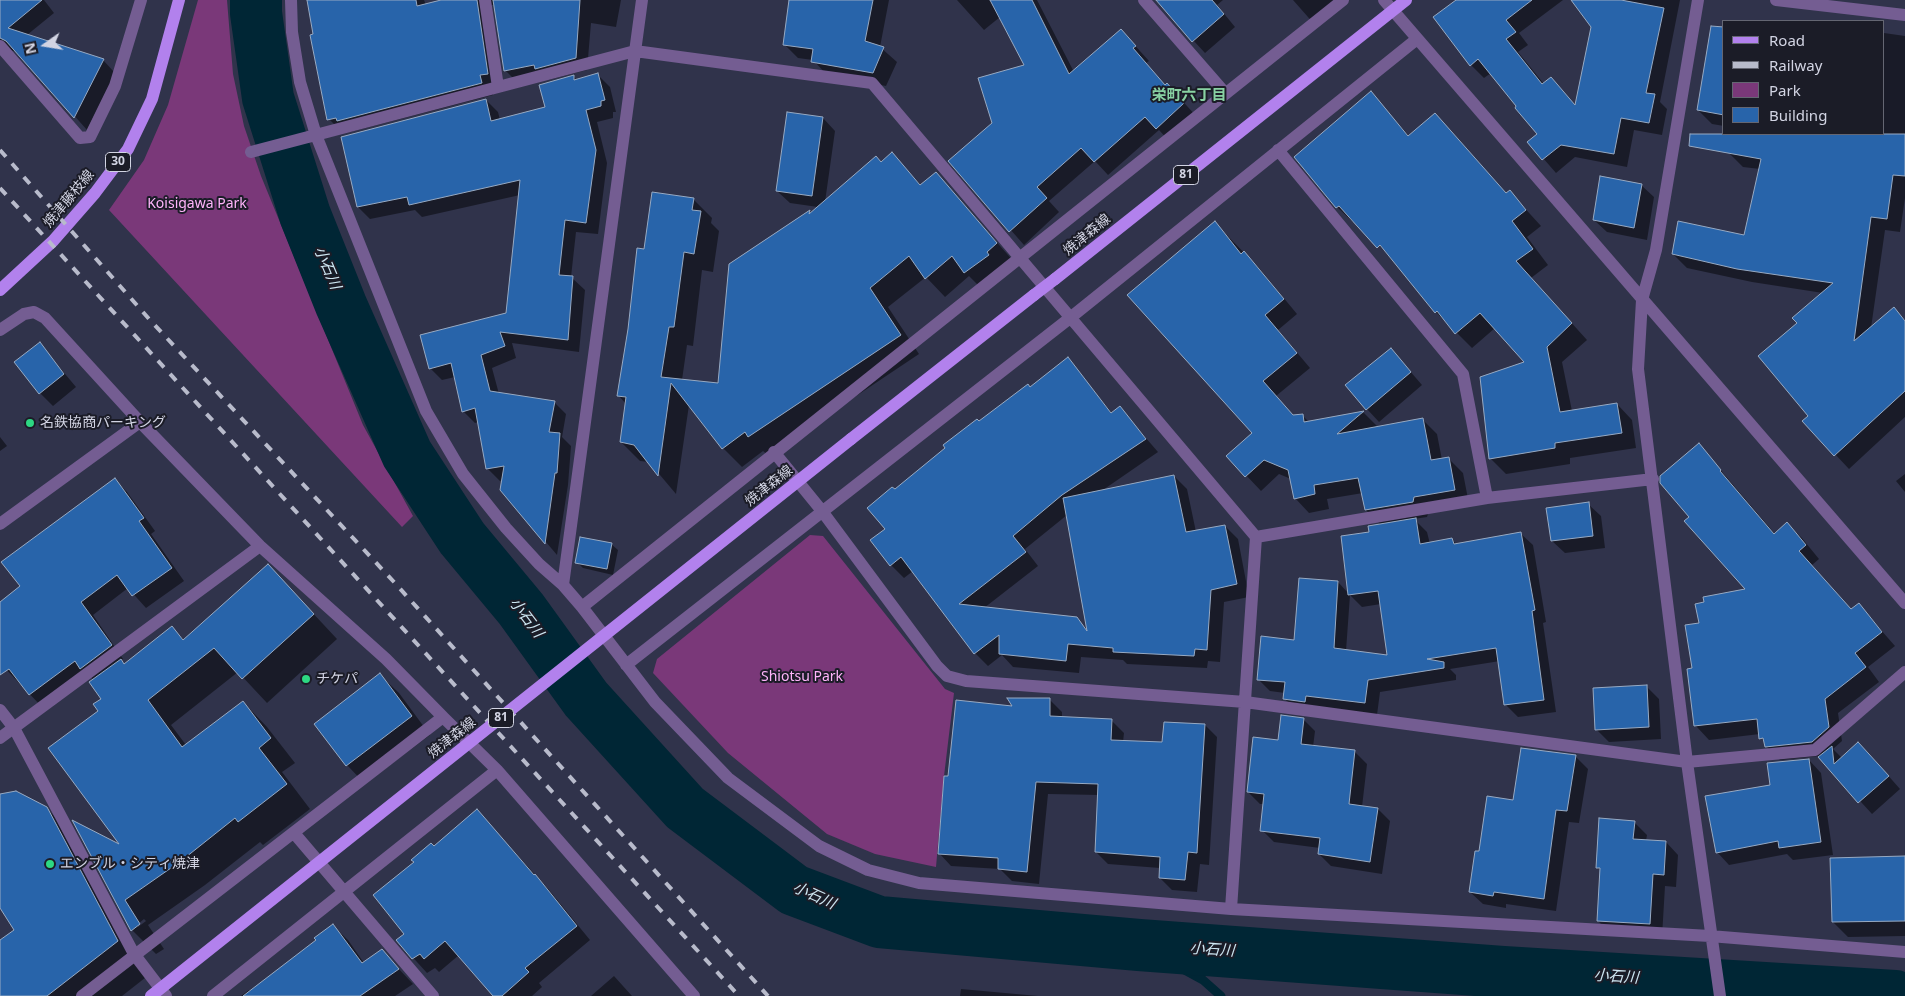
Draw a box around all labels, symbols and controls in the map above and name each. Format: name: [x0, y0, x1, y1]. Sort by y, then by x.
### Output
north arrow: [20, 20, 70, 70]
legend: [1722, 20, 1885, 135]
text: Road: [1769, 30, 1805, 50]
text: N: [19, 41, 40, 56]
text: Railway: [1769, 55, 1822, 75]
text: Park: [1769, 80, 1801, 100]
district label: 栄町六丁目: [1152, 87, 1226, 105]
text: Building: [1769, 105, 1827, 125]
road number: 30: [106, 152, 130, 172]
road number: 81: [1174, 166, 1198, 184]
street label: 焼津藤枝線: [40, 167, 98, 231]
park label: Koisigawa Park: [147, 196, 247, 212]
street label: 焼津森線: [1060, 211, 1114, 259]
water label: 小石川: [310, 244, 344, 292]
place label: 名鉄協商パーキング: [40, 415, 166, 431]
marker: 名鉄協商パーキング: [24, 417, 36, 429]
street label: 焼津森線: [742, 462, 796, 510]
water label: 小石川: [505, 595, 547, 641]
park label: Shiotsu Park: [761, 669, 843, 685]
place label: チケパ: [316, 671, 358, 687]
marker: チケパ: [300, 673, 312, 685]
road number: 81: [488, 708, 514, 728]
street label: 焼津森線: [425, 714, 479, 762]
place label: エンブル・シティ焼津: [60, 856, 200, 872]
marker: エンブル・シティ焼津: [44, 858, 56, 870]
water label: 小石川: [790, 879, 838, 913]
water label: 小石川: [1189, 939, 1235, 961]
water label: 小石川: [1593, 966, 1639, 988]

